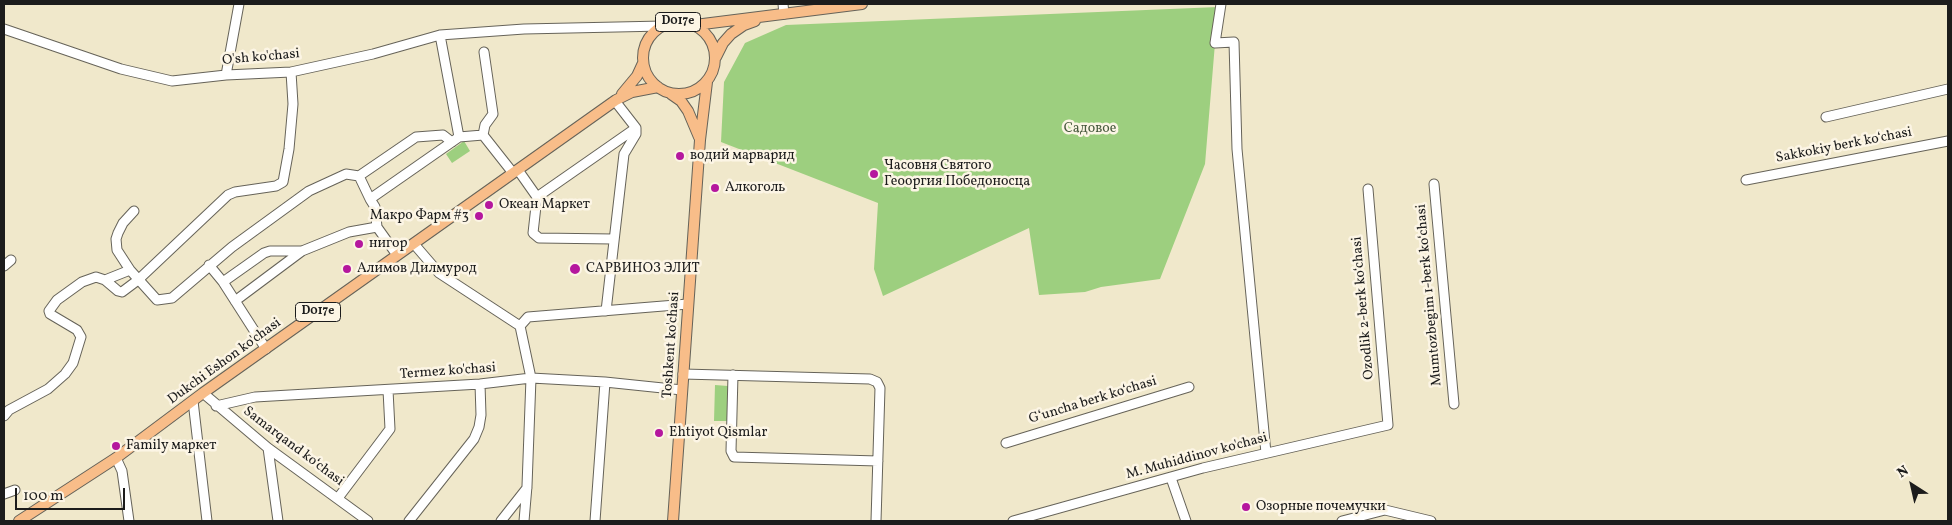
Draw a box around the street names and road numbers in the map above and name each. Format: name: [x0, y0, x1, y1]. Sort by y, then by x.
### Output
road number: D017e: [656, 13, 700, 32]
street label: O'sh ko'chasi: [222, 46, 300, 70]
street label: Sakkokiy berk koʻchasi: [1775, 125, 1913, 167]
street label: Mumtozbegim 1-berk koʻchasi: [1414, 203, 1446, 387]
street label: Ozodlik 2-berk koʻchasi: [1349, 236, 1379, 380]
street label: Toshkent ko'chasi: [660, 291, 684, 399]
road number: D017e: [296, 302, 340, 322]
street label: Dukchi Eshon ko'chasi: [165, 315, 285, 409]
street label: Termez ko'chasi: [399, 360, 497, 384]
street label: Gʻuncha berk koʻchasi: [1027, 374, 1159, 428]
street label: Samarqand ko‘chasi: [239, 404, 347, 490]
street label: M. Muhiddinov ko'chasi: [1124, 430, 1270, 484]

